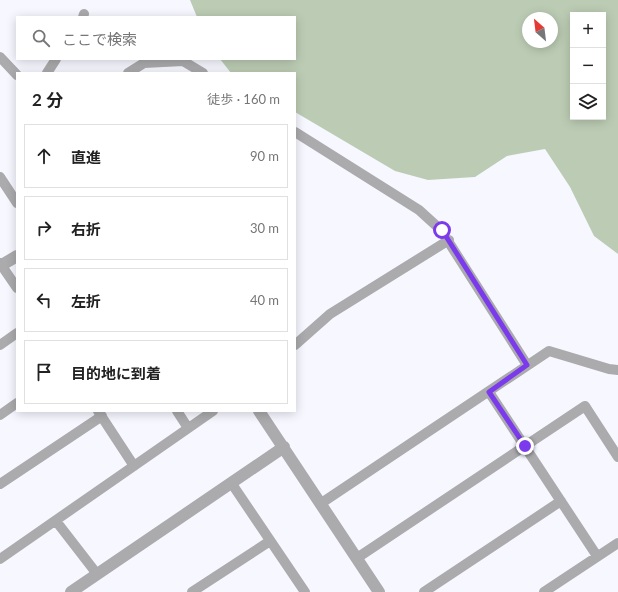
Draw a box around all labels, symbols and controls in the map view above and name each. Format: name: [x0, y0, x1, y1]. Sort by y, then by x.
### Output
north arrow: [522, 12, 558, 48]
map controls: [570, 12, 606, 120]
button: +: [570, 12, 606, 48]
search box: [16, 16, 296, 60]
icon: search: [30, 27, 52, 49]
text: ここで検索: [62, 30, 137, 48]
button: −: [570, 48, 606, 84]
button: layers: [570, 84, 606, 120]
text: 2 分: [32, 89, 63, 110]
text: 徒歩 · 160 m: [207, 91, 280, 107]
icon: ahead: [33, 145, 55, 167]
text: 直進: [71, 148, 101, 166]
text: 90 m: [250, 148, 279, 164]
icon: right: [33, 217, 55, 239]
text: 右折: [71, 220, 101, 238]
text: 30 m: [250, 220, 279, 236]
route start: [433, 221, 451, 239]
icon: left: [33, 289, 55, 311]
text: 左折: [71, 292, 101, 310]
text: 40 m: [250, 292, 279, 308]
icon: arrive: [33, 361, 55, 383]
text: 目的地に到着: [71, 364, 161, 382]
route end: [516, 437, 534, 455]

